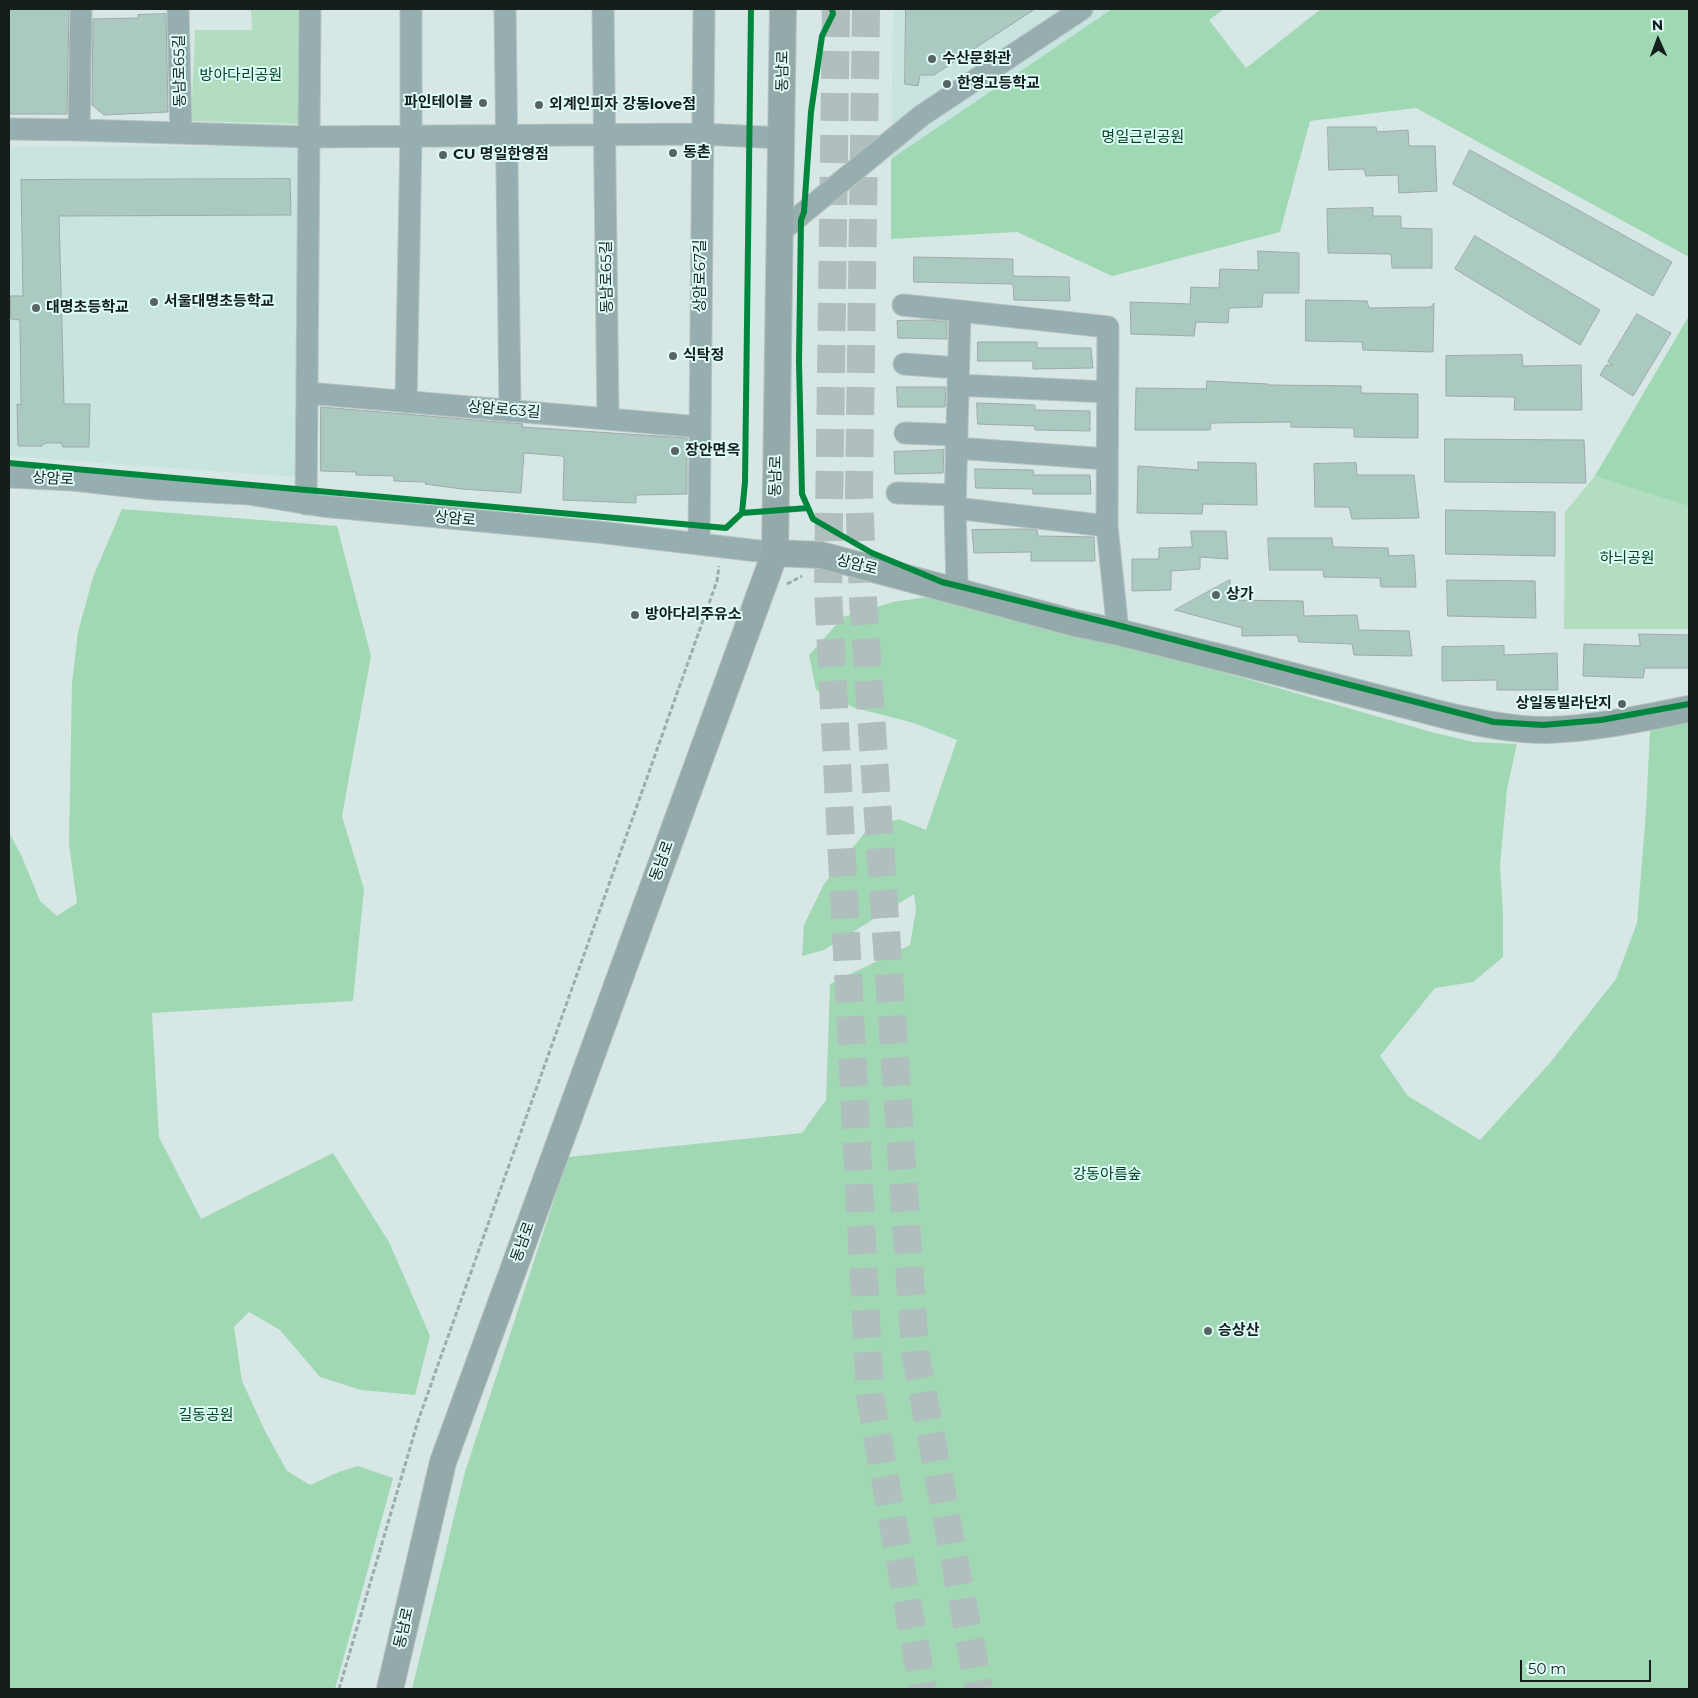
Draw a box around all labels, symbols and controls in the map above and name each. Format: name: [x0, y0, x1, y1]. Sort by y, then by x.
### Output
north arrow: [1633, 15, 1683, 65]
text: N: [1652, 16, 1663, 34]
street label: 동남로65길: [170, 34, 190, 108]
street label: 동남로: [774, 50, 792, 92]
place label: 수산문화관: [942, 50, 1011, 68]
marker: 수산문화관: [926, 53, 938, 65]
park label: 방아다리공원: [200, 67, 282, 85]
place label: 한영고등학교: [957, 75, 1040, 93]
marker: 한영고등학교: [941, 78, 953, 90]
place label: 파인테이블: [404, 94, 473, 112]
place label: 외계인피자 강동love점: [549, 96, 696, 114]
marker: 파인테이블: [477, 97, 489, 109]
marker: 외계인피자 강동love점: [533, 99, 545, 111]
park label: 명일근린공원: [1102, 129, 1184, 147]
place label: 동촌: [683, 144, 711, 162]
place label: CU 명일한영점: [453, 146, 549, 164]
marker: 동촌: [667, 147, 679, 159]
marker: CU 명일한영점: [437, 149, 449, 161]
street label: 상암로67길: [692, 239, 710, 313]
street label: 동남로65길: [597, 240, 617, 314]
place label: 서울대명초등학교: [164, 293, 274, 311]
marker: 서울대명초등학교: [148, 296, 160, 308]
place label: 대명초등학교: [46, 299, 129, 317]
marker: 대명초등학교: [30, 302, 42, 314]
place label: 식탁정: [683, 347, 724, 365]
marker: 식탁정: [667, 350, 679, 362]
street label: 상암로63길: [467, 398, 541, 422]
place label: 장안면옥: [685, 442, 740, 460]
marker: 장안면옥: [669, 445, 681, 457]
street label: 동남로: [767, 455, 785, 497]
street label: 상암로: [32, 469, 74, 489]
street label: 상암로: [434, 508, 476, 530]
park label: 하늬공원: [1599, 550, 1655, 568]
street label: 상암로: [835, 551, 879, 579]
place label: 상가: [1226, 586, 1254, 604]
marker: 상가: [1210, 589, 1222, 601]
place label: 방아다리주유소: [645, 606, 742, 624]
marker: 방아다리주유소: [629, 609, 641, 621]
place label: 상일동빌라단지: [1515, 695, 1612, 713]
marker: 상일동빌라단지: [1616, 698, 1628, 710]
street label: 동남로: [646, 838, 678, 884]
park label: 강동아름숲: [1073, 1166, 1141, 1184]
street label: 동남로: [507, 1219, 539, 1265]
place label: 승상산: [1218, 1322, 1259, 1340]
marker: 승상산: [1202, 1325, 1214, 1337]
park label: 길동공원: [178, 1407, 234, 1425]
street label: 동남로: [391, 1606, 417, 1650]
scale bar: [1523, 1650, 1654, 1682]
text: 50 m: [1528, 1659, 1566, 1678]

